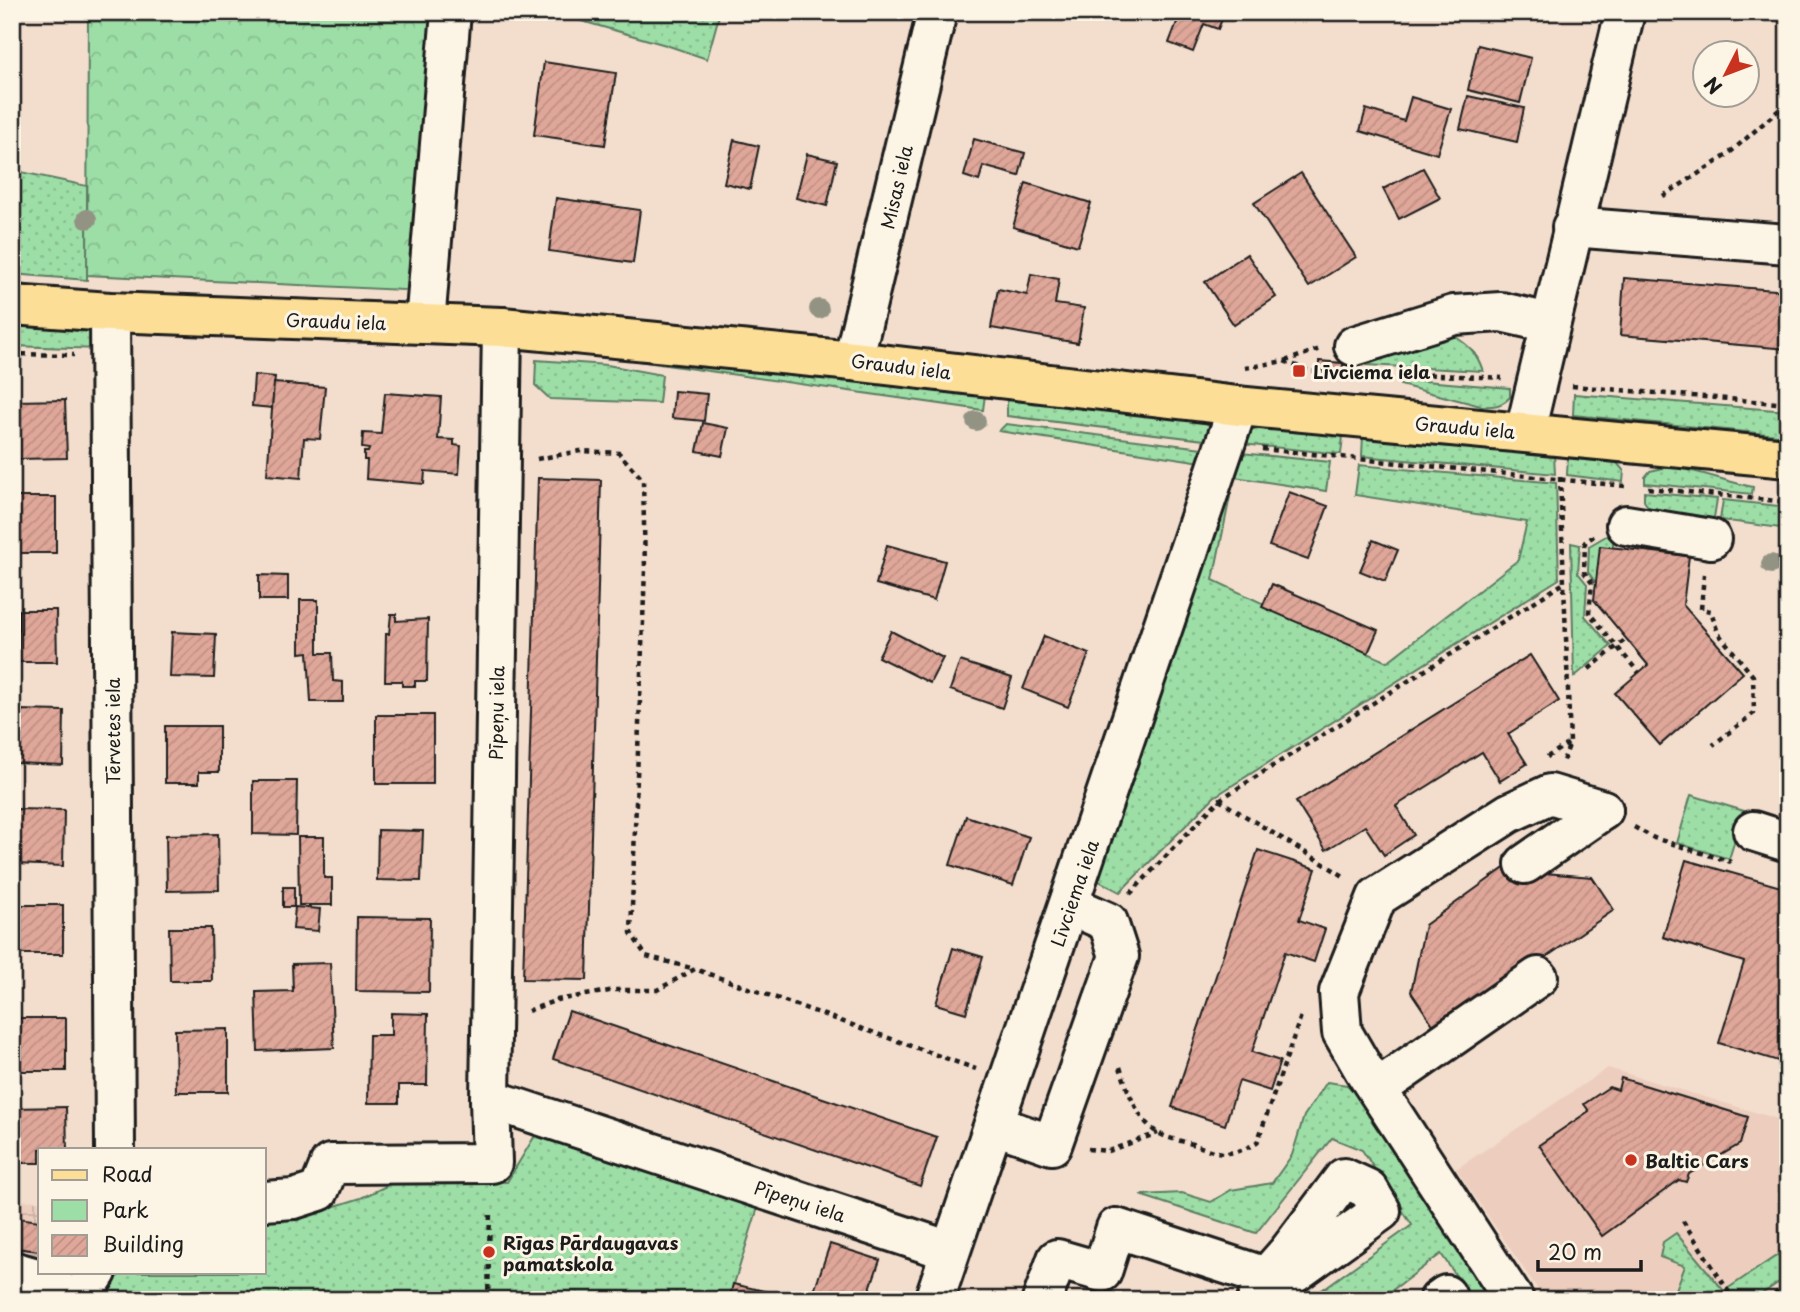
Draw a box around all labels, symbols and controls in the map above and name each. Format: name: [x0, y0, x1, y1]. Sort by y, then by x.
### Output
north arrow: [1692, 38, 1762, 108]
text: N: [1697, 71, 1728, 101]
street label: Misas iela: [873, 142, 919, 232]
street label: Graudu iela: [285, 306, 388, 336]
street label: Graudu iela: [849, 346, 953, 386]
place label: Līvciema iela: [1313, 358, 1430, 385]
marker: Līvciema iela: [1291, 363, 1307, 379]
street label: Graudu iela: [1414, 409, 1517, 445]
street label: Pīpeņu iela: [482, 665, 510, 760]
street label: Tērvetes iela: [99, 677, 126, 784]
street label: Līvciema iela: [1043, 835, 1105, 950]
place label: Baltic Cars: [1645, 1147, 1749, 1174]
legend: [38, 1148, 266, 1274]
marker: Baltic Cars: [1623, 1152, 1639, 1168]
text: Road: [102, 1157, 153, 1189]
street label: Pīpeņu iela: [751, 1174, 850, 1229]
text: Park: [102, 1193, 149, 1225]
text: Building: [102, 1227, 184, 1259]
scale bar: [1538, 1228, 1641, 1272]
place label: Rīgas Pārdaugavas pamatskola: [503, 1229, 679, 1277]
text: 20 m: [1548, 1235, 1602, 1267]
marker: Rīgas Pārdaugavas pamatskola: [481, 1244, 497, 1260]

